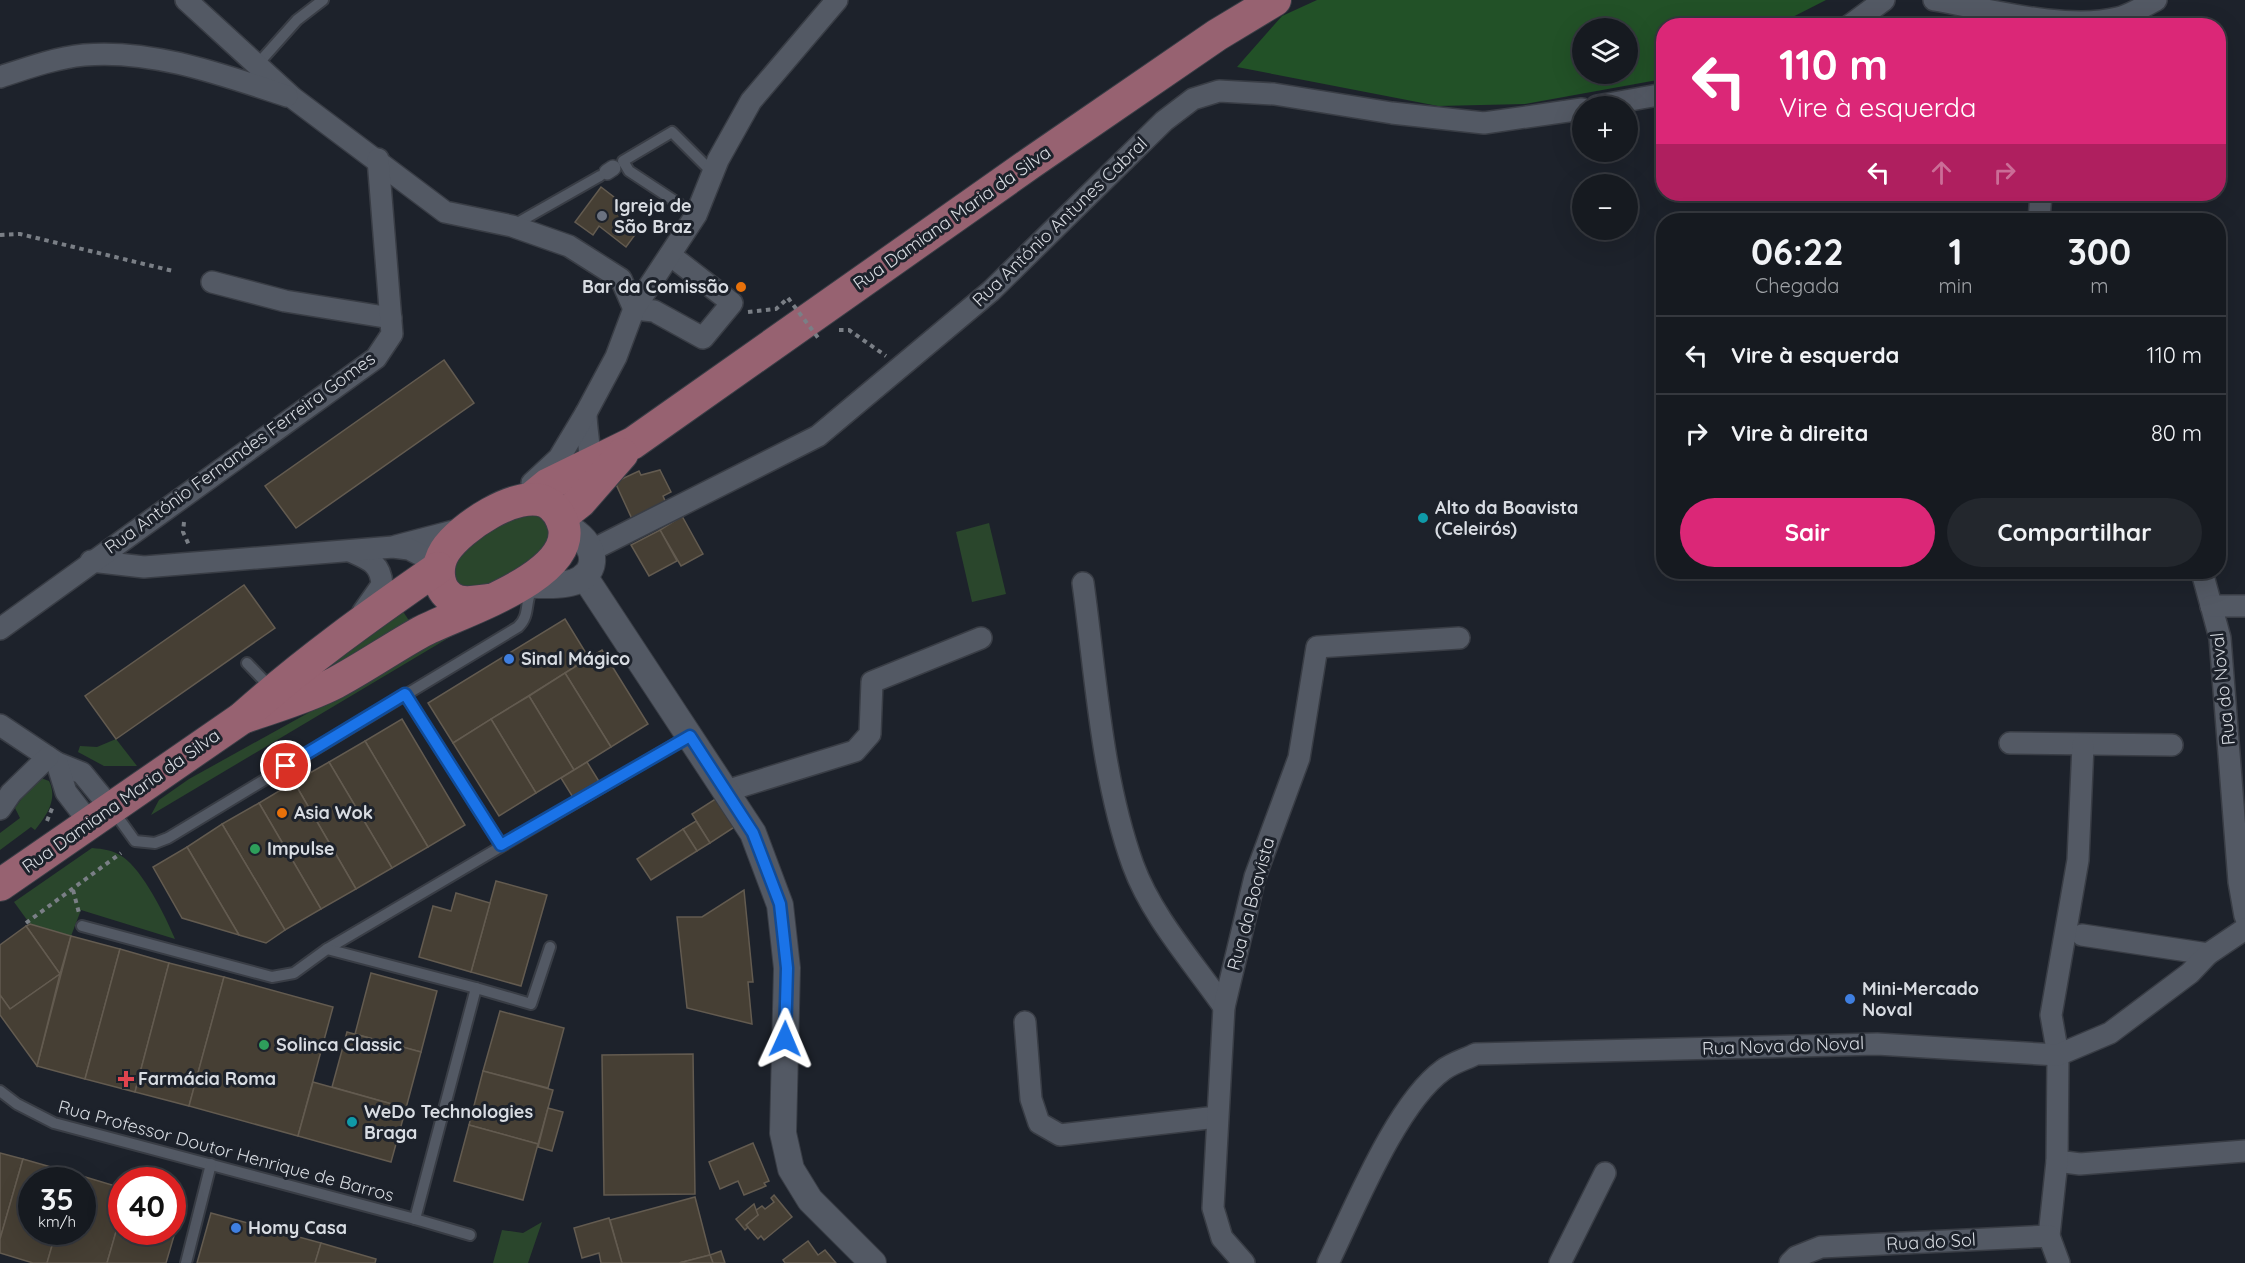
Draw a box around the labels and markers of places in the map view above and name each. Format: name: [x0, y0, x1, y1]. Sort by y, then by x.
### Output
place label: Igreja de São Braz: [614, 194, 692, 238]
marker: Igreja de São Braz: [595, 209, 609, 223]
place label: Bar da Comissão: [582, 275, 729, 298]
marker: Bar da Comissão: [734, 280, 748, 294]
place label: Alto da Boavista (Celeirós): [1435, 496, 1578, 540]
marker: Alto da Boavista (Celeirós): [1416, 511, 1430, 525]
place label: Sinal Mágico: [521, 647, 630, 670]
marker: Sinal Mágico: [502, 652, 516, 666]
pin: [260, 740, 311, 791]
place label: Asia Wok: [294, 801, 373, 824]
marker: Asia Wok: [275, 806, 289, 820]
place label: Impulse: [267, 837, 335, 860]
marker: Impulse: [248, 842, 262, 856]
place label: Mini-Mercado Noval: [1862, 977, 1979, 1021]
marker: Mini-Mercado Noval: [1843, 992, 1857, 1006]
place label: Solinca Classic: [276, 1033, 402, 1056]
marker: Solinca Classic: [257, 1038, 271, 1052]
place label: Farmácia Roma: [138, 1067, 276, 1090]
marker: Farmácia Roma: [119, 1072, 133, 1086]
place label: WeDo Technologies Braga: [364, 1100, 533, 1144]
marker: WeDo Technologies Braga: [345, 1115, 359, 1129]
place label: Homy Casa: [248, 1216, 347, 1239]
marker: Homy Casa: [229, 1221, 243, 1235]

